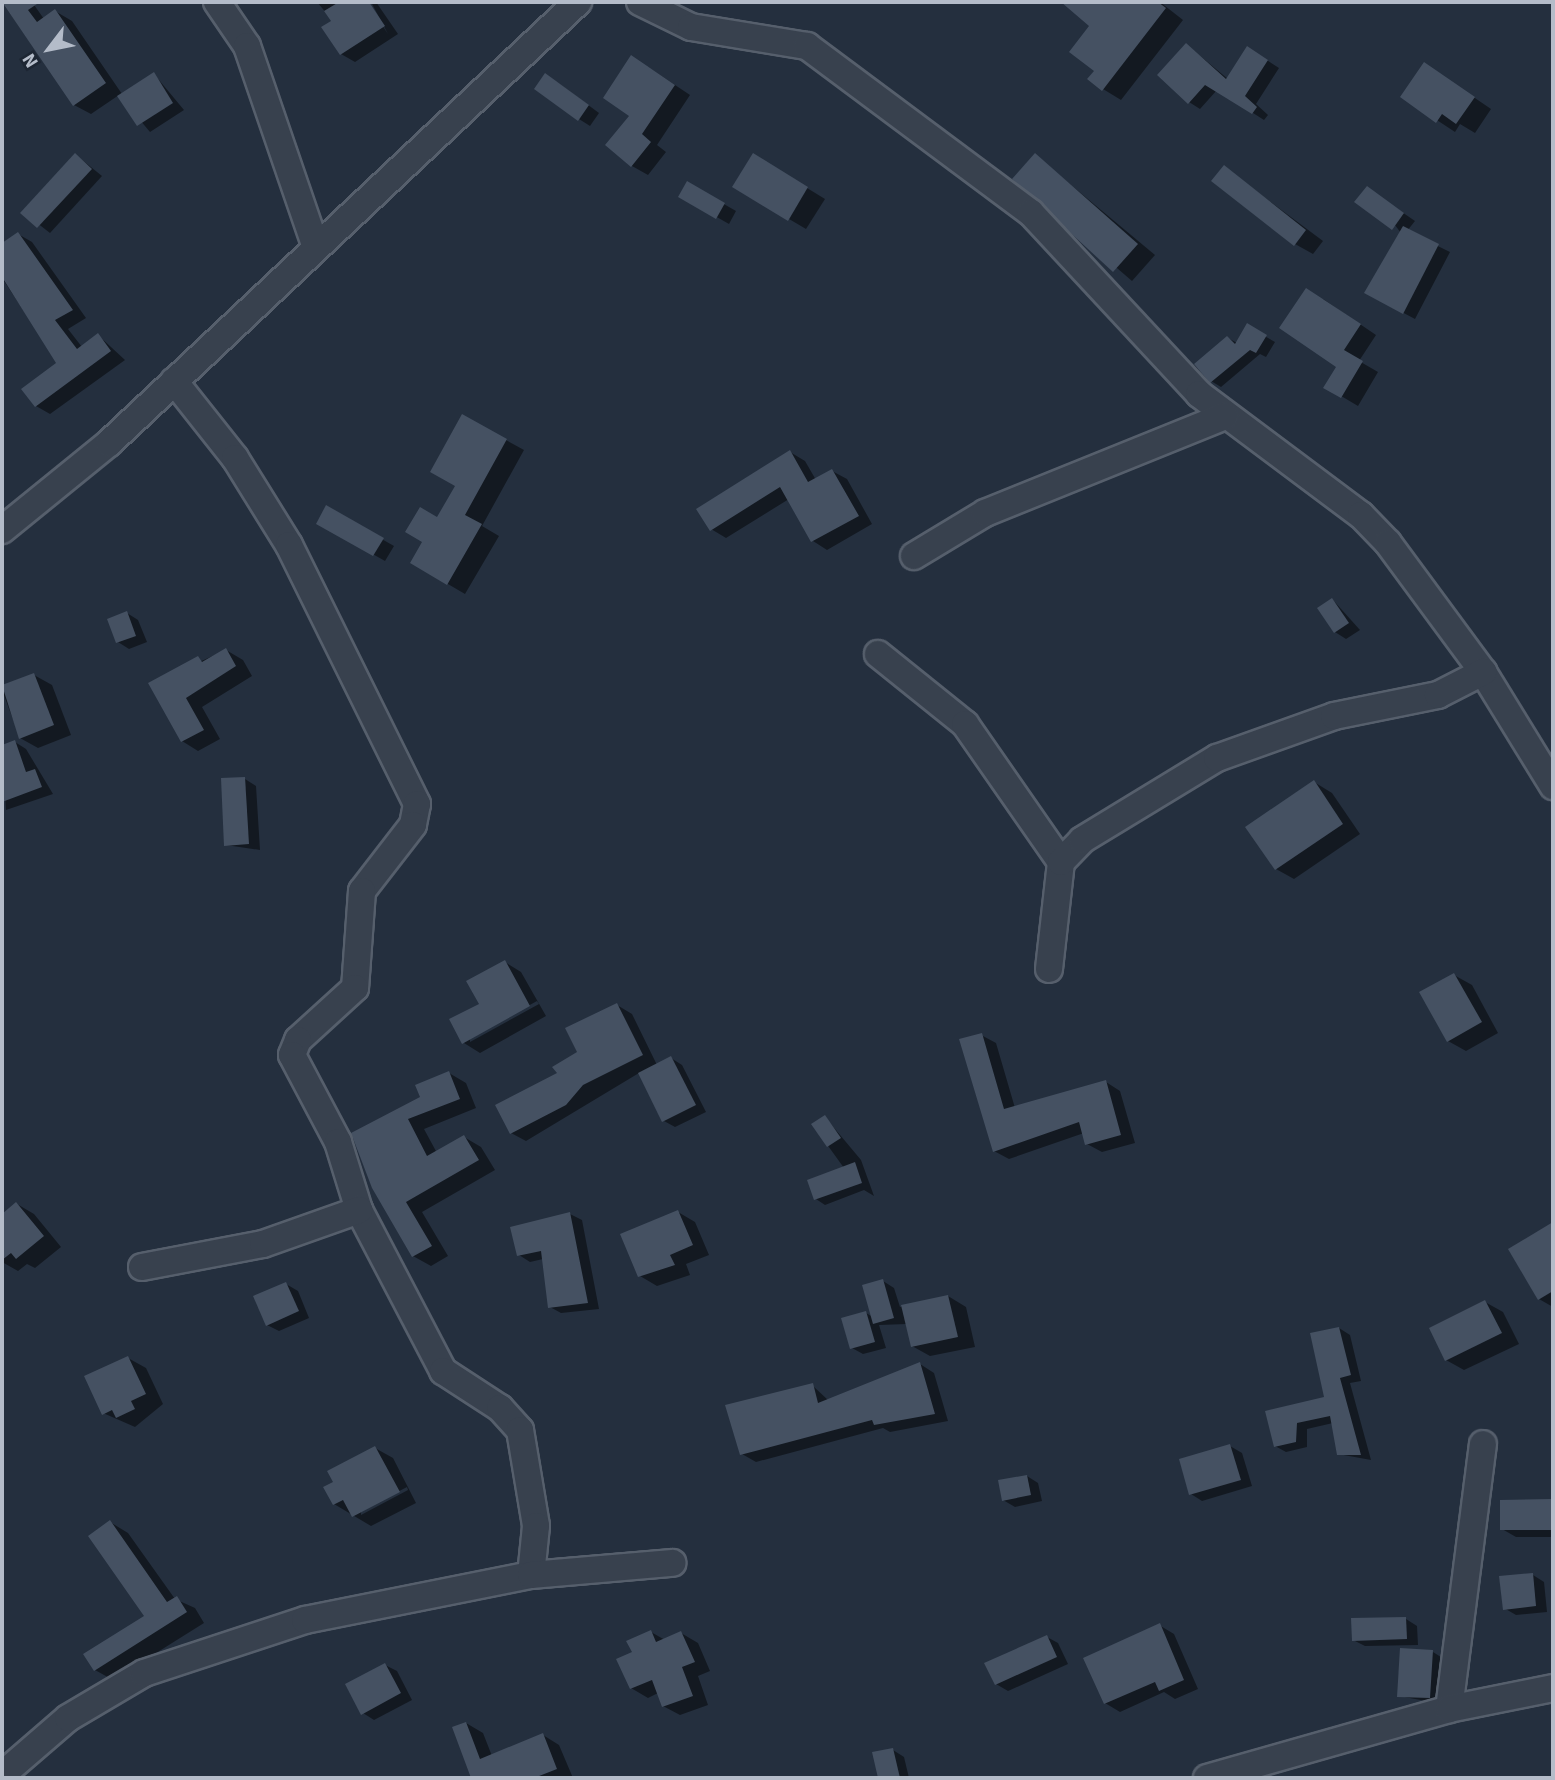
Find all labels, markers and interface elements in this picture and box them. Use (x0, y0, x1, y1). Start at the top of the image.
north arrow (14, 14, 84, 84)
text: N (16, 48, 46, 73)

